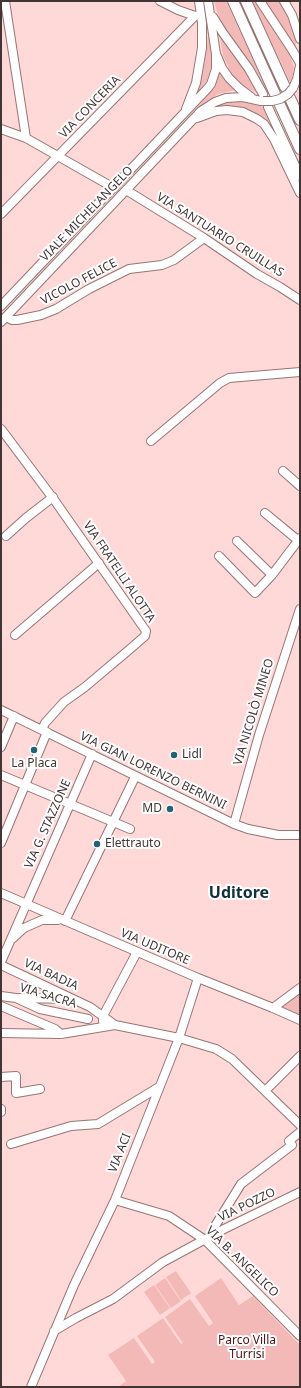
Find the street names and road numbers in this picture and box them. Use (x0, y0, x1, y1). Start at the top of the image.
street label: VIA CONCERIA (57, 73, 123, 141)
street label: VIALE MICHELANGELO (38, 163, 136, 265)
street label: VIA SANTUARIO CRUILLAS (154, 190, 286, 280)
street label: VICOLO FELICE (39, 256, 119, 308)
street label: VIA FRATELLI ALOTTA (80, 519, 158, 625)
street label: VIA NICOLÒ MINEO (231, 657, 277, 767)
street label: VIA GIAN LORENZO BERNINI (77, 729, 229, 813)
street label: VIA G. STAZZONE (22, 777, 74, 871)
street label: VIA UDITORE (118, 926, 192, 968)
street label: VIA BADIA (22, 956, 80, 994)
street label: VIA SACRA (18, 981, 78, 1011)
street label: VIA ACI (106, 1131, 134, 1175)
street label: VIA POZZO (216, 1185, 278, 1225)
street label: VIA B. ANGELICO (203, 1224, 281, 1300)

